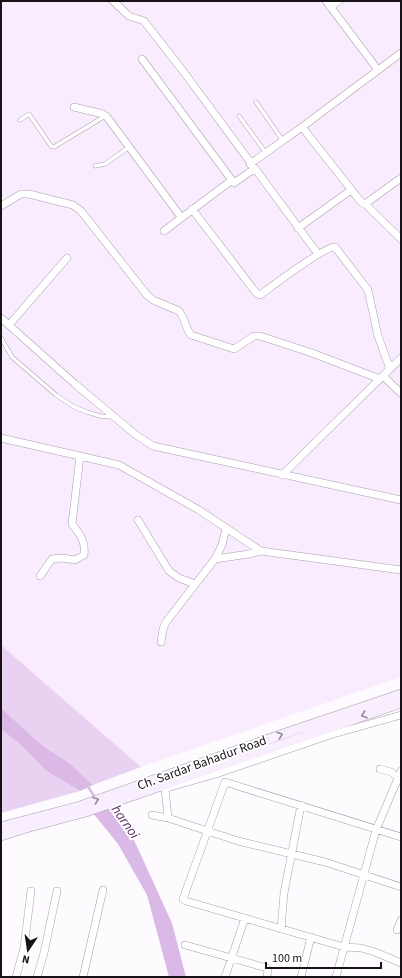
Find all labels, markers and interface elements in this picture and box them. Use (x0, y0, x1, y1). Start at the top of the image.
one-way arrow (361, 710, 368, 719)
street label: Ch. Sardar Bahadur Road (135, 731, 269, 795)
one-way arrow (277, 731, 284, 739)
one-way arrow (92, 797, 99, 805)
water label: harnoi (106, 801, 144, 844)
north arrow (8, 930, 48, 970)
scale bar (266, 944, 381, 970)
text: 100 m (272, 950, 302, 967)
text: N (21, 951, 31, 967)

